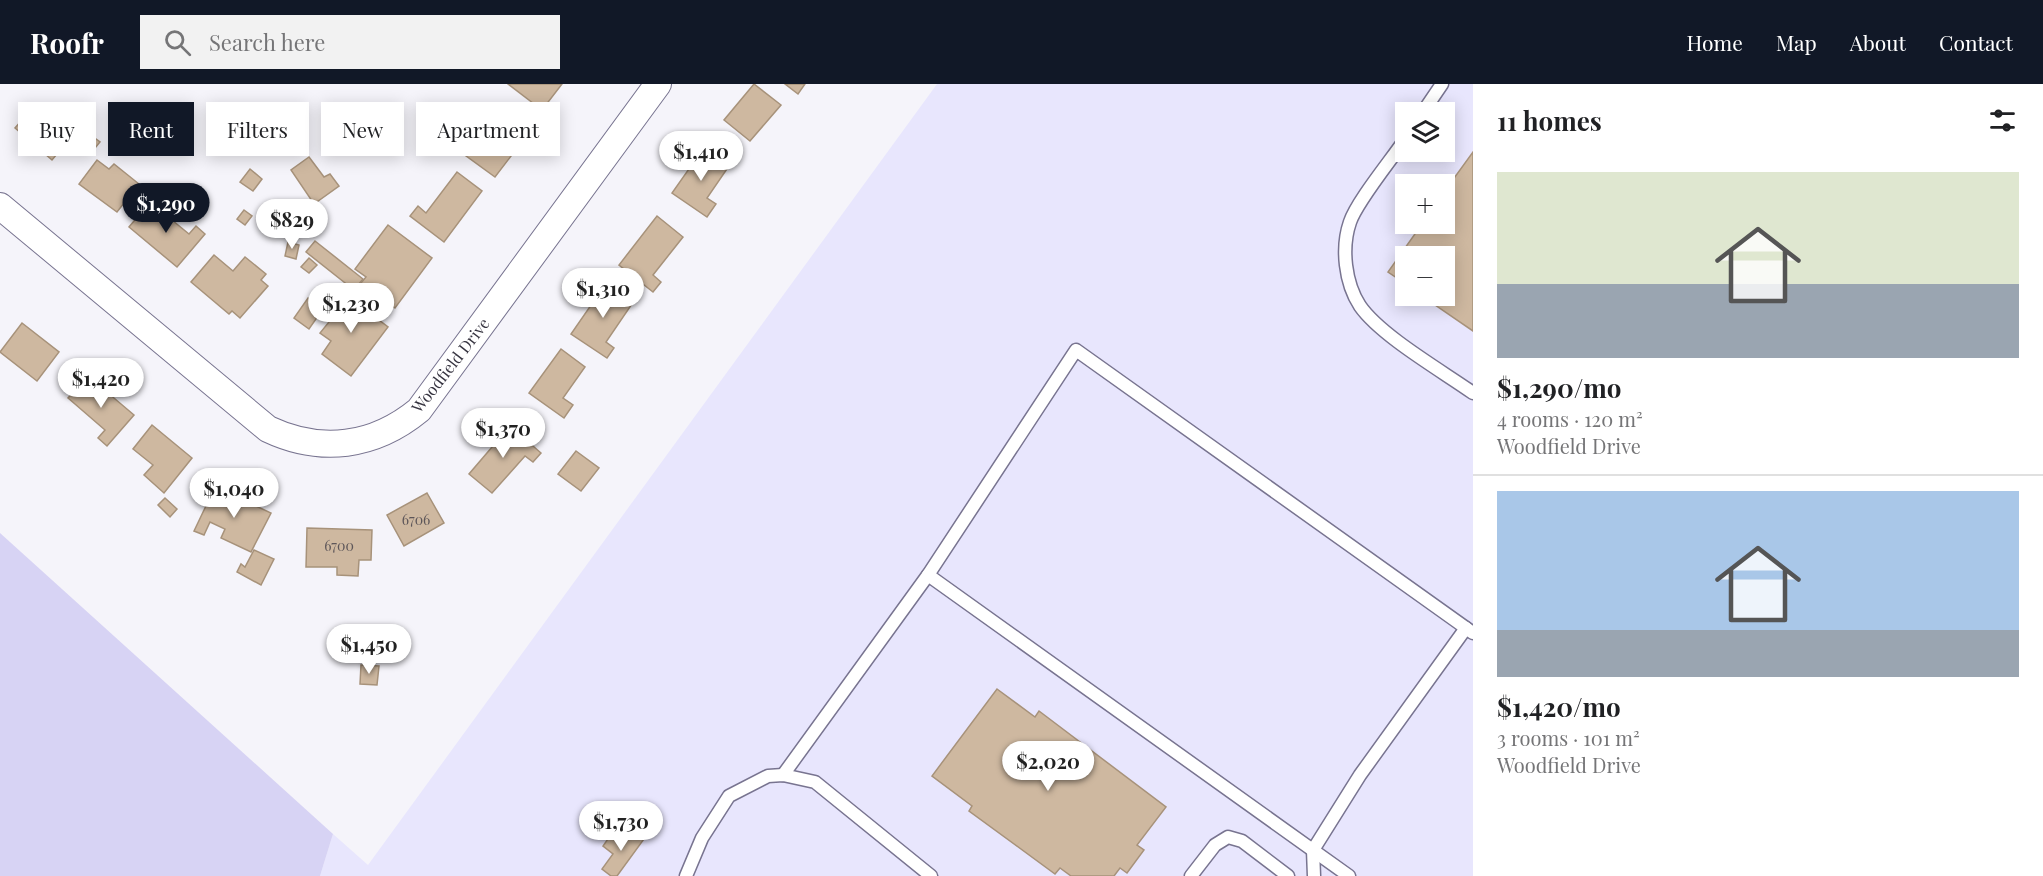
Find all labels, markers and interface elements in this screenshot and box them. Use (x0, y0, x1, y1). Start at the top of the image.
search box (140, 15, 560, 69)
text: Roofr (30, 24, 104, 61)
icon: search (161, 26, 194, 59)
text: Search here (209, 27, 325, 57)
text: Home (1687, 28, 1743, 56)
text: Map (1776, 28, 1817, 56)
text: About (1850, 28, 1906, 56)
text: Contact (1939, 28, 2013, 56)
chip: Buy (18, 102, 96, 156)
chip: Rent (108, 102, 194, 156)
chip: Filters (206, 102, 309, 156)
chip: New (321, 102, 404, 156)
chip: Apartment (416, 102, 560, 156)
map controls (1395, 102, 1455, 306)
button: layers (1395, 102, 1455, 162)
text: 11 homes (1497, 103, 1602, 138)
icon: filters (1986, 104, 2019, 137)
pin: $1,410 (652, 131, 750, 182)
text: $1,410 (673, 137, 729, 164)
button: + (1395, 174, 1455, 234)
pin: $1,290 (117, 183, 215, 234)
text: $1,290 (137, 189, 195, 216)
pin: $829 (256, 199, 328, 250)
text: $829 (270, 205, 314, 232)
icon: home (1704, 211, 1812, 319)
button: − (1395, 246, 1455, 306)
pin: $1,310 (554, 268, 652, 319)
text: $1,310 (576, 274, 630, 301)
pin: $1,230 (302, 283, 400, 334)
text: $1,230 (322, 289, 380, 316)
street label: Woodfield Drive (406, 313, 494, 418)
pin: $1,420 (52, 358, 150, 409)
text: $1,420 (72, 364, 130, 391)
text: $1,290/mo (1497, 370, 1621, 405)
text: 4 rooms · 120 m² (1497, 405, 1643, 432)
pin: $1,370 (454, 408, 552, 459)
text: $1,370 (475, 414, 531, 441)
text: Woodfield Drive (1497, 432, 1641, 459)
pin: $1,040 (185, 468, 283, 519)
text: $1,040 (204, 474, 264, 501)
house number: 6706 (402, 510, 430, 529)
icon: home (1704, 530, 1812, 638)
house number: 6700 (324, 536, 354, 555)
pin: $1,450 (320, 624, 418, 675)
text: $1,450 (340, 630, 398, 657)
text: $1,420/mo (1497, 689, 1621, 724)
text: 3 rooms · 101 m² (1497, 724, 1640, 751)
pin: $2,020 (999, 741, 1097, 792)
text: $2,020 (1016, 747, 1080, 774)
text: Woodfield Drive (1497, 751, 1641, 778)
pin: $1,730 (572, 801, 670, 852)
text: $1,730 (593, 807, 649, 834)

